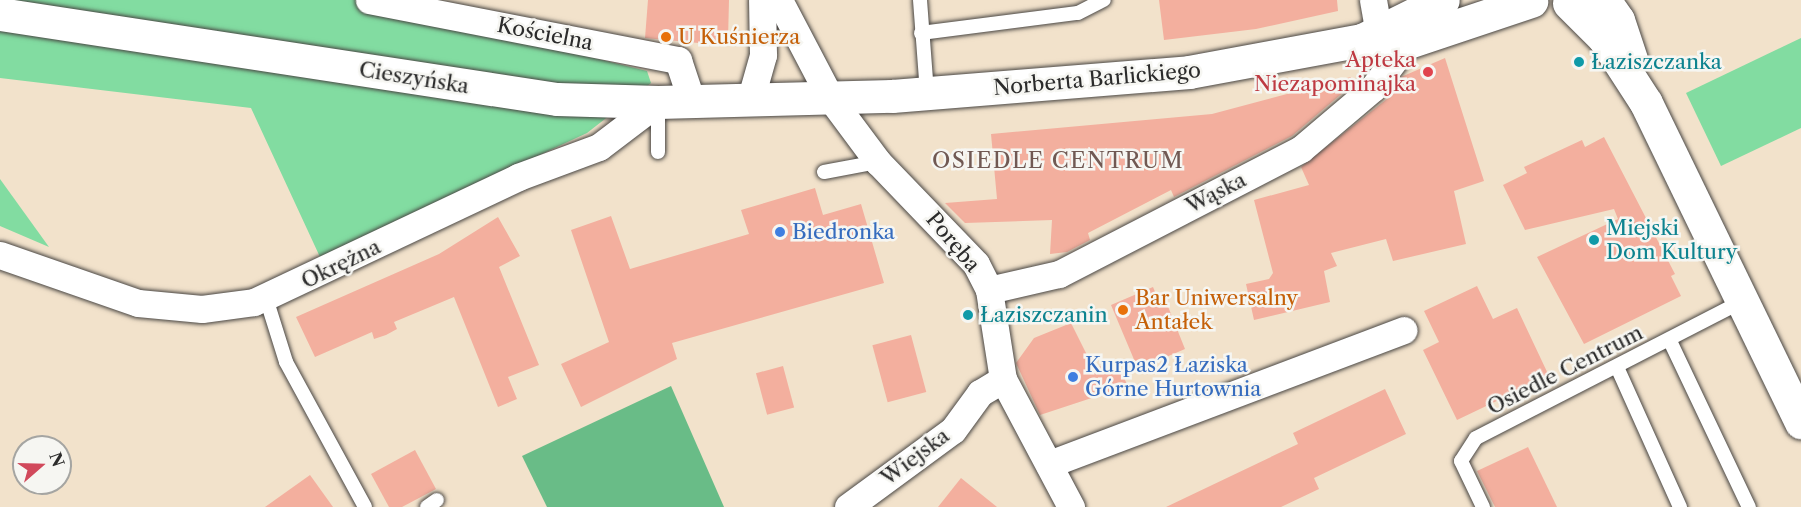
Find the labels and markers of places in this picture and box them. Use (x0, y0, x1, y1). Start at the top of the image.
place label: U Kuśnierza (678, 24, 800, 50)
marker: U Kuśnierza (659, 30, 673, 44)
place label: Apteka Niezapominajka (1254, 47, 1416, 97)
place label: Łaziszczanka (1591, 49, 1722, 75)
marker: Łaziszczanka (1572, 55, 1586, 69)
marker: Apteka Niezapominajka (1421, 65, 1435, 79)
place label: Miejski Dom Kultury (1606, 215, 1737, 265)
place label: Biedronka (792, 219, 895, 245)
marker: Biedronka (773, 225, 787, 239)
marker: Miejski Dom Kultury (1587, 233, 1601, 247)
place label: Bar Uniwersalny Antałek (1135, 285, 1298, 335)
place label: Łaziszczanin (980, 302, 1108, 328)
marker: Bar Uniwersalny Antałek (1116, 303, 1130, 317)
marker: Łaziszczanin (961, 308, 975, 322)
place label: Kurpas2 Łaziska Górne Hurtownia (1085, 352, 1261, 402)
marker: Kurpas2 Łaziska Górne Hurtownia (1066, 370, 1080, 384)

